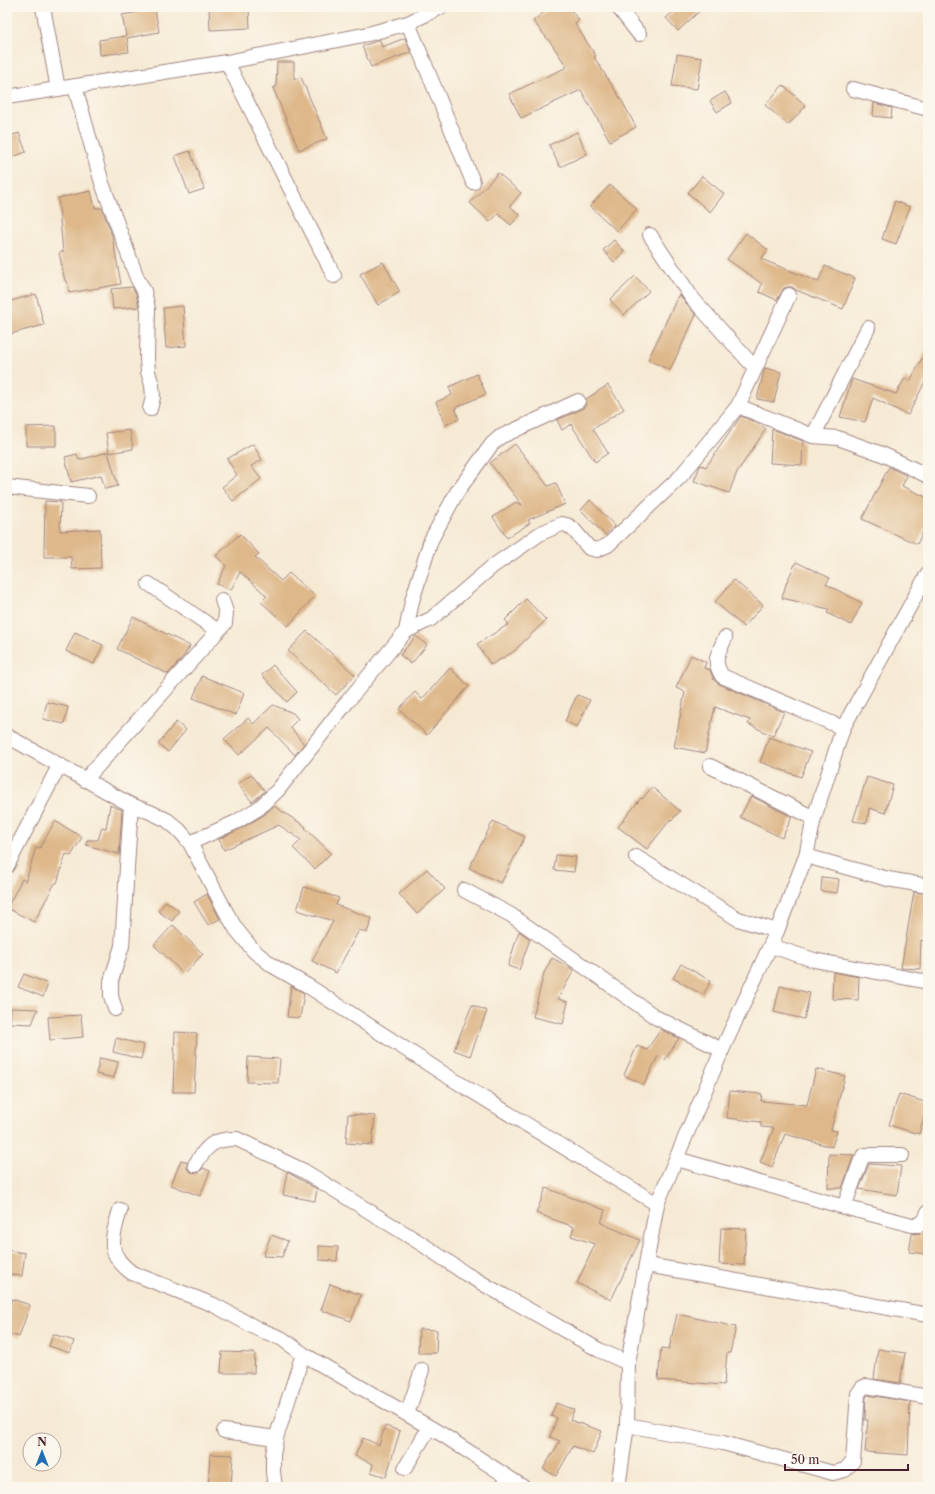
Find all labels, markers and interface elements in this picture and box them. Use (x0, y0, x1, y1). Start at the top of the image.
north arrow (22, 1432, 62, 1472)
text: N (37, 1435, 47, 1449)
scale bar (785, 1446, 908, 1472)
text: 50 m (791, 1452, 820, 1467)

